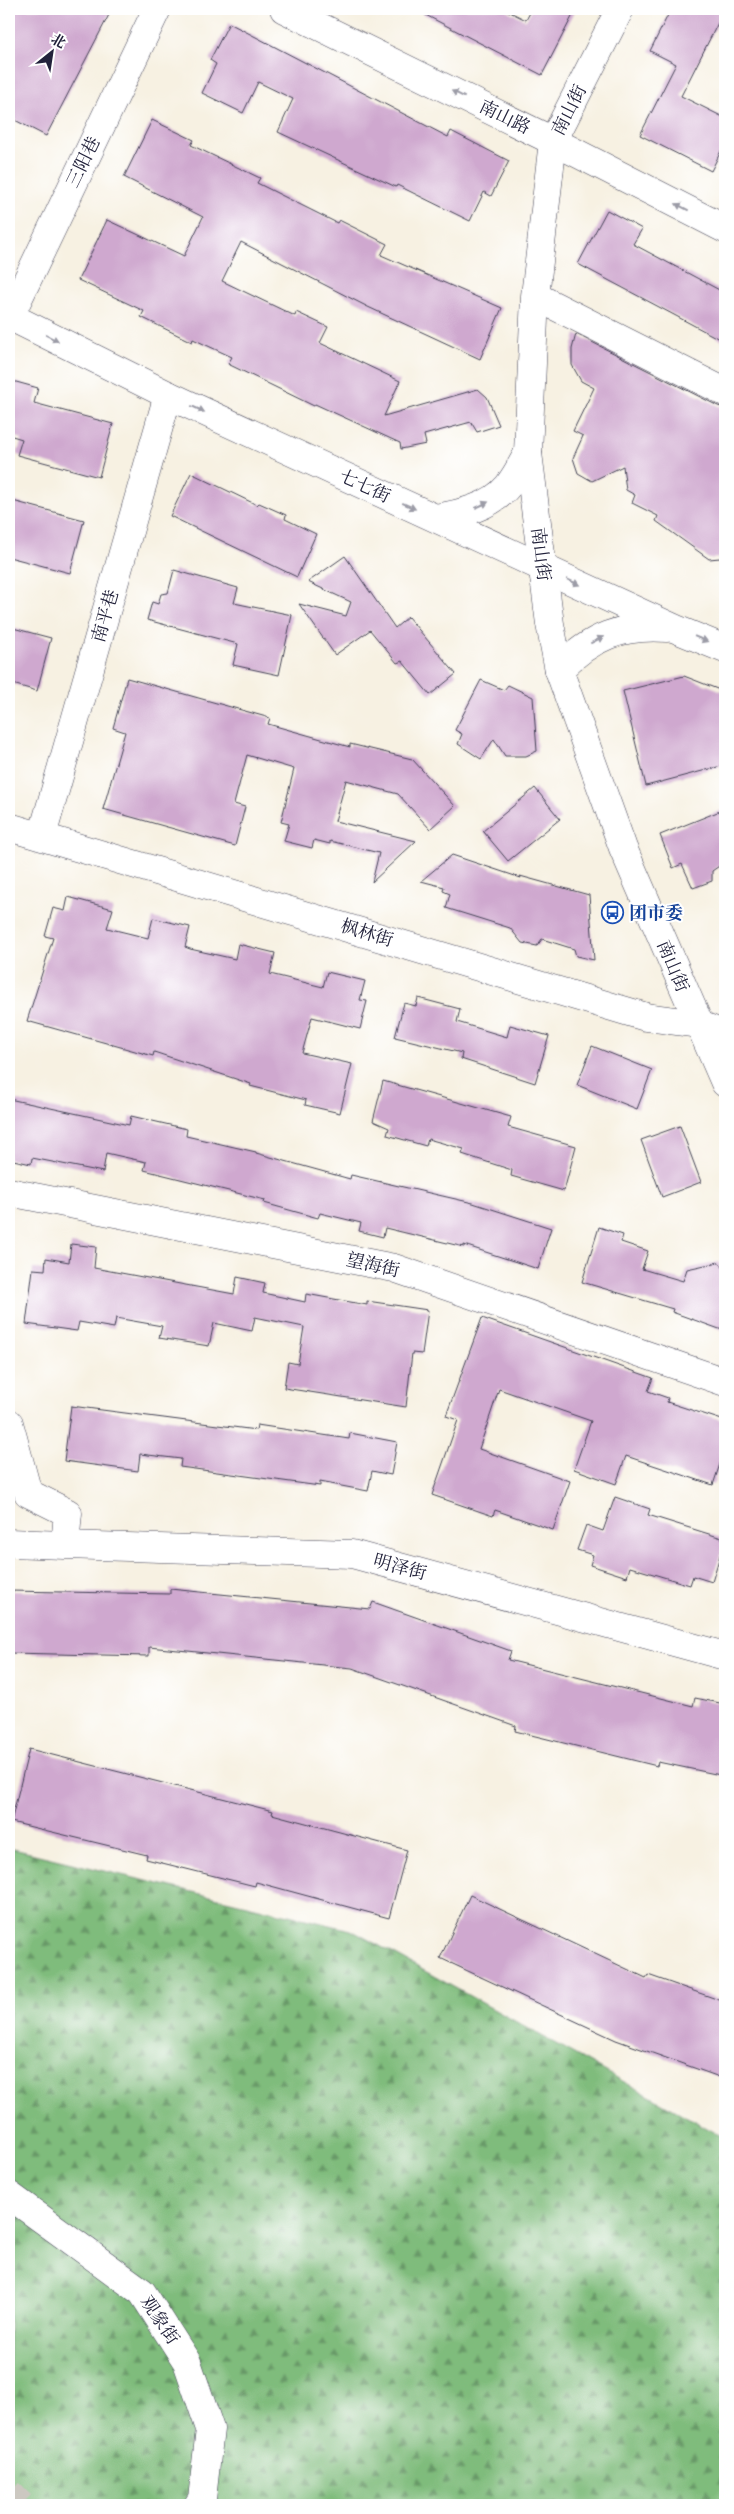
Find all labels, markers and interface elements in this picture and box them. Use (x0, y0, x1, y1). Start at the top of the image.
north arrow (28, 28, 78, 78)
text: 北 (47, 30, 69, 53)
street label: 南山街 (548, 81, 592, 140)
one-way arrow (451, 90, 466, 98)
street label: 南山路 (475, 96, 534, 140)
street label: 三阳巷 (62, 133, 106, 192)
one-way arrow (675, 203, 689, 211)
one-way arrow (45, 333, 60, 342)
one-way arrow (191, 405, 205, 413)
street label: 七七街 (335, 466, 394, 508)
one-way arrow (475, 501, 489, 509)
one-way arrow (402, 503, 416, 511)
street label: 南山街 (526, 526, 554, 582)
one-way arrow (566, 578, 580, 586)
street label: 南平巷 (88, 587, 124, 645)
one-way arrow (694, 635, 709, 643)
one-way arrow (590, 636, 605, 644)
bus stop icon: 团市委 (601, 901, 625, 925)
place label: 团市委 (629, 903, 683, 925)
street label: 枫林街 (338, 916, 396, 952)
street label: 南山街 (651, 937, 693, 996)
street label: 望海街 (344, 1249, 402, 1283)
street label: 明泽街 (371, 1550, 429, 1586)
street label: 观象街 (135, 2292, 183, 2349)

